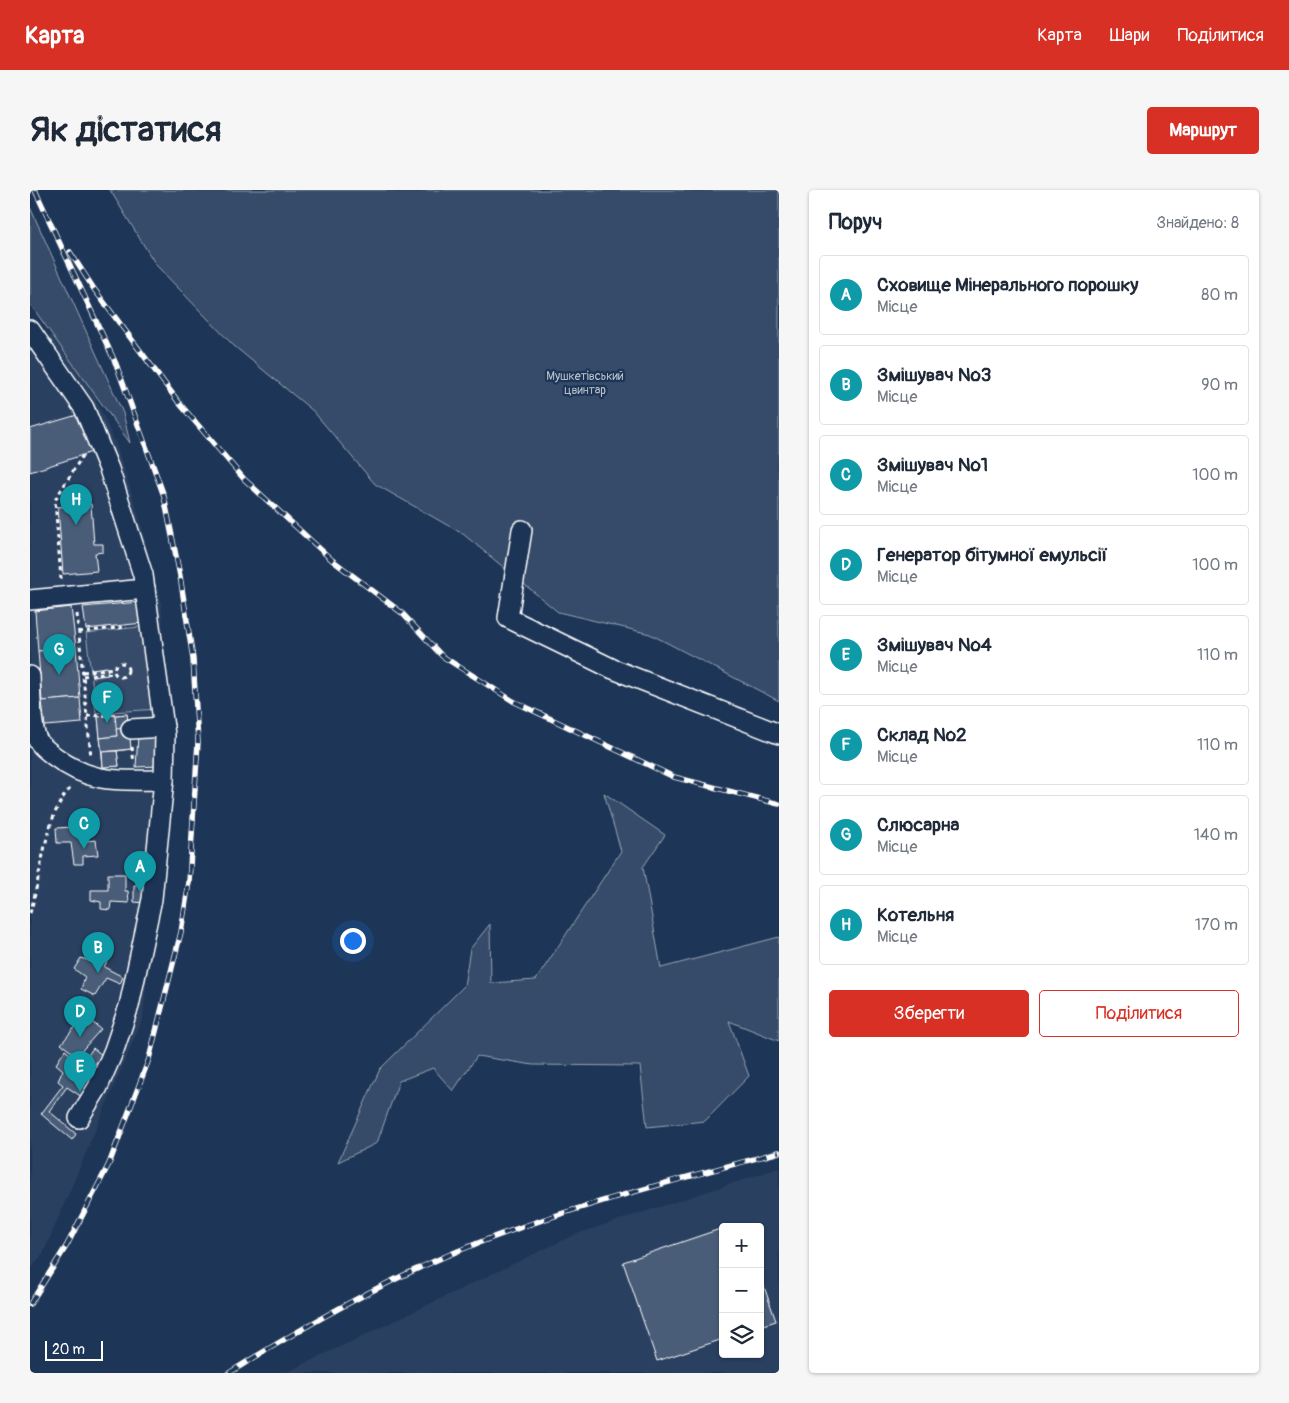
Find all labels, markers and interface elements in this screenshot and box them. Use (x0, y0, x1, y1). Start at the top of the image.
text: Карта (25, 21, 84, 50)
text: Карта (1037, 24, 1082, 47)
text: Шари (1110, 24, 1149, 47)
text: Поділитися (1177, 24, 1264, 47)
button: Маршрут (1147, 107, 1259, 154)
text: Як дістатися (30, 108, 221, 152)
text: Поруч (829, 209, 882, 236)
text: Знайдено: 8 (1156, 213, 1239, 233)
text: Сховище Мінерального порошку (877, 273, 1138, 297)
text: A (841, 285, 851, 305)
text: 80 m (1201, 285, 1238, 305)
text: Місце (877, 297, 917, 317)
text: Змішувач №3 (877, 363, 991, 387)
park label: Мушкетівський цвинтар (546, 369, 624, 398)
text: B (841, 375, 851, 395)
text: 90 m (1201, 375, 1238, 395)
text: Місце (877, 387, 917, 407)
text: Змішувач №1 (877, 453, 988, 477)
text: C (841, 465, 851, 485)
text: 100 m (1192, 465, 1238, 485)
text: Місце (877, 477, 917, 497)
pin: H (60, 484, 92, 525)
text: Генератор бітумної емульсії (877, 543, 1108, 567)
text: D (841, 555, 851, 575)
text: 100 m (1192, 555, 1238, 575)
text: Місце (877, 567, 917, 587)
text: Змішувач №4 (877, 633, 992, 657)
pin: G (43, 634, 75, 675)
text: E (842, 645, 850, 665)
text: 110 m (1197, 645, 1238, 665)
text: Місце (877, 657, 917, 677)
pin: F (91, 682, 123, 723)
text: Склад №2 (877, 723, 967, 747)
text: F (841, 735, 851, 755)
text: 110 m (1197, 735, 1238, 755)
text: Місце (877, 747, 917, 767)
pin: C (68, 808, 100, 849)
text: Слюсарна (877, 813, 959, 837)
text: G (841, 825, 851, 845)
text: 140 m (1194, 825, 1238, 845)
text: Місце (877, 837, 917, 857)
pin: A (124, 851, 156, 892)
text: Котельня (877, 903, 954, 927)
text: H (841, 915, 851, 935)
text: 170 m (1195, 915, 1238, 935)
text: Місце (877, 927, 917, 947)
your location (340, 928, 366, 954)
pin: B (82, 932, 114, 973)
button: Зберегти (829, 990, 1029, 1037)
button: Поділитися (1039, 990, 1239, 1037)
pin: D (64, 996, 96, 1037)
pin: E (64, 1051, 96, 1092)
map controls (719, 1223, 764, 1358)
button: + (719, 1223, 764, 1268)
button: − (719, 1268, 764, 1313)
button: layers (719, 1313, 764, 1358)
scale bar (45, 1338, 102, 1361)
text: 20 m (52, 1341, 85, 1358)

